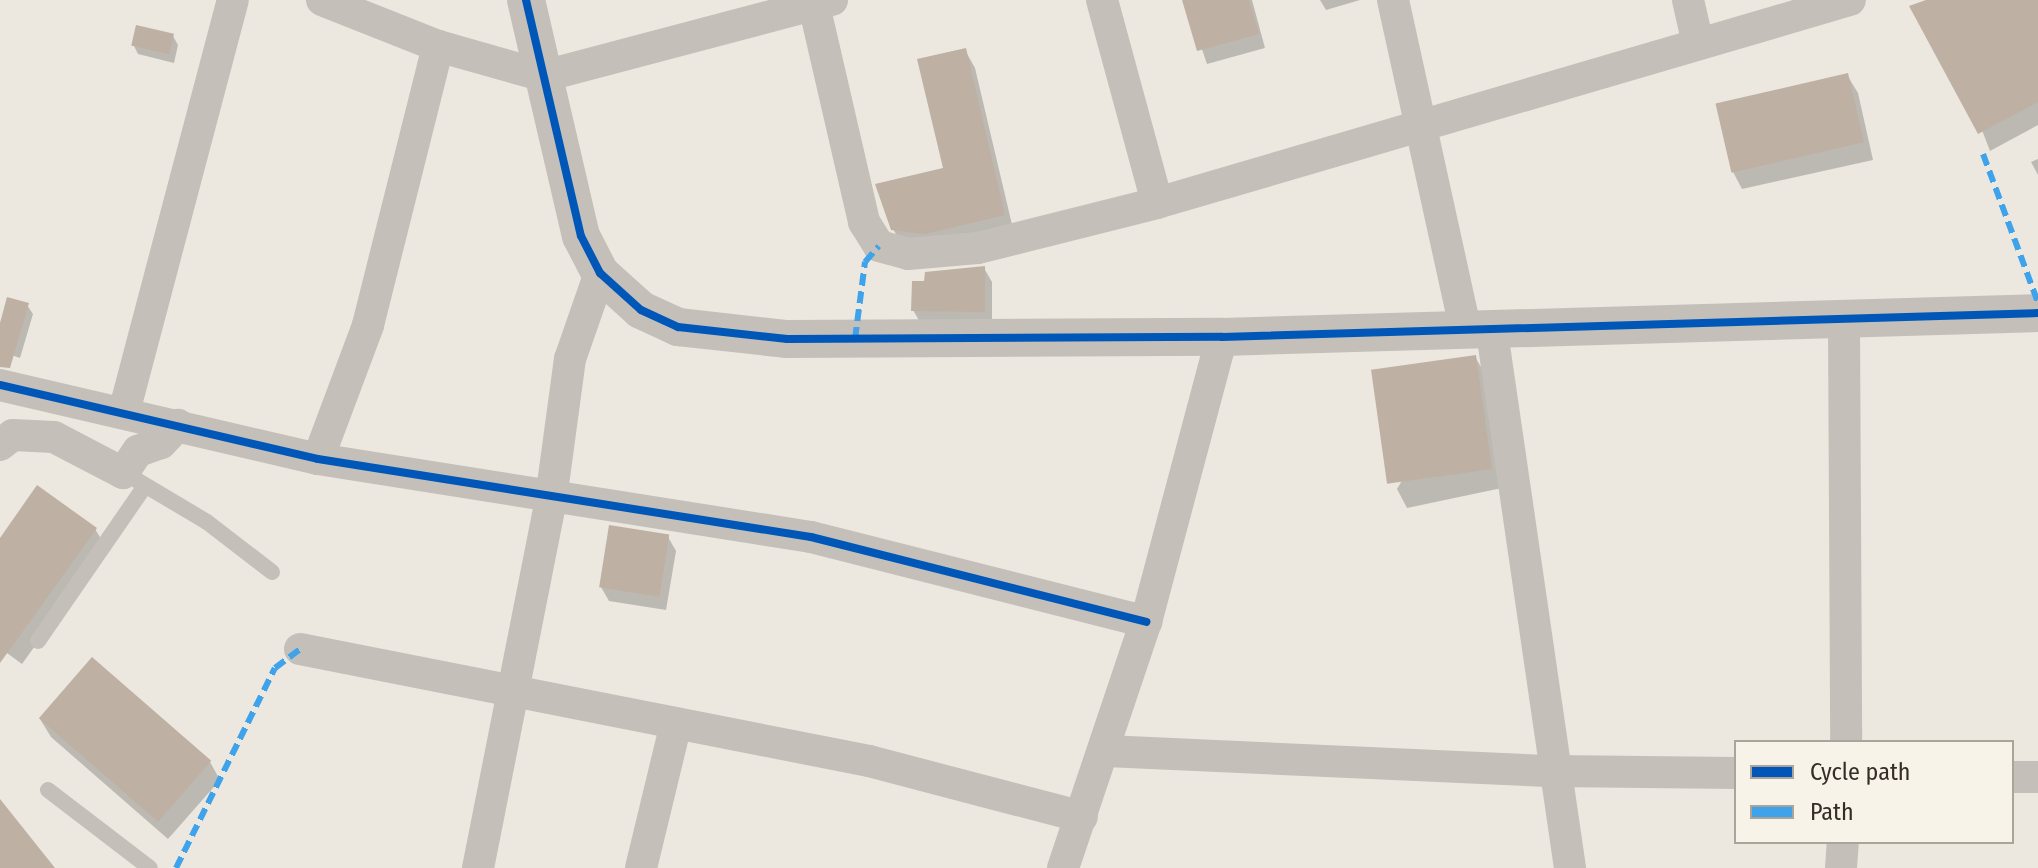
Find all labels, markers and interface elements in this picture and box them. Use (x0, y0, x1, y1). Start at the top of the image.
legend (1734, 740, 2014, 844)
text: Cycle path (1810, 758, 1910, 786)
text: Path (1810, 798, 1854, 826)

